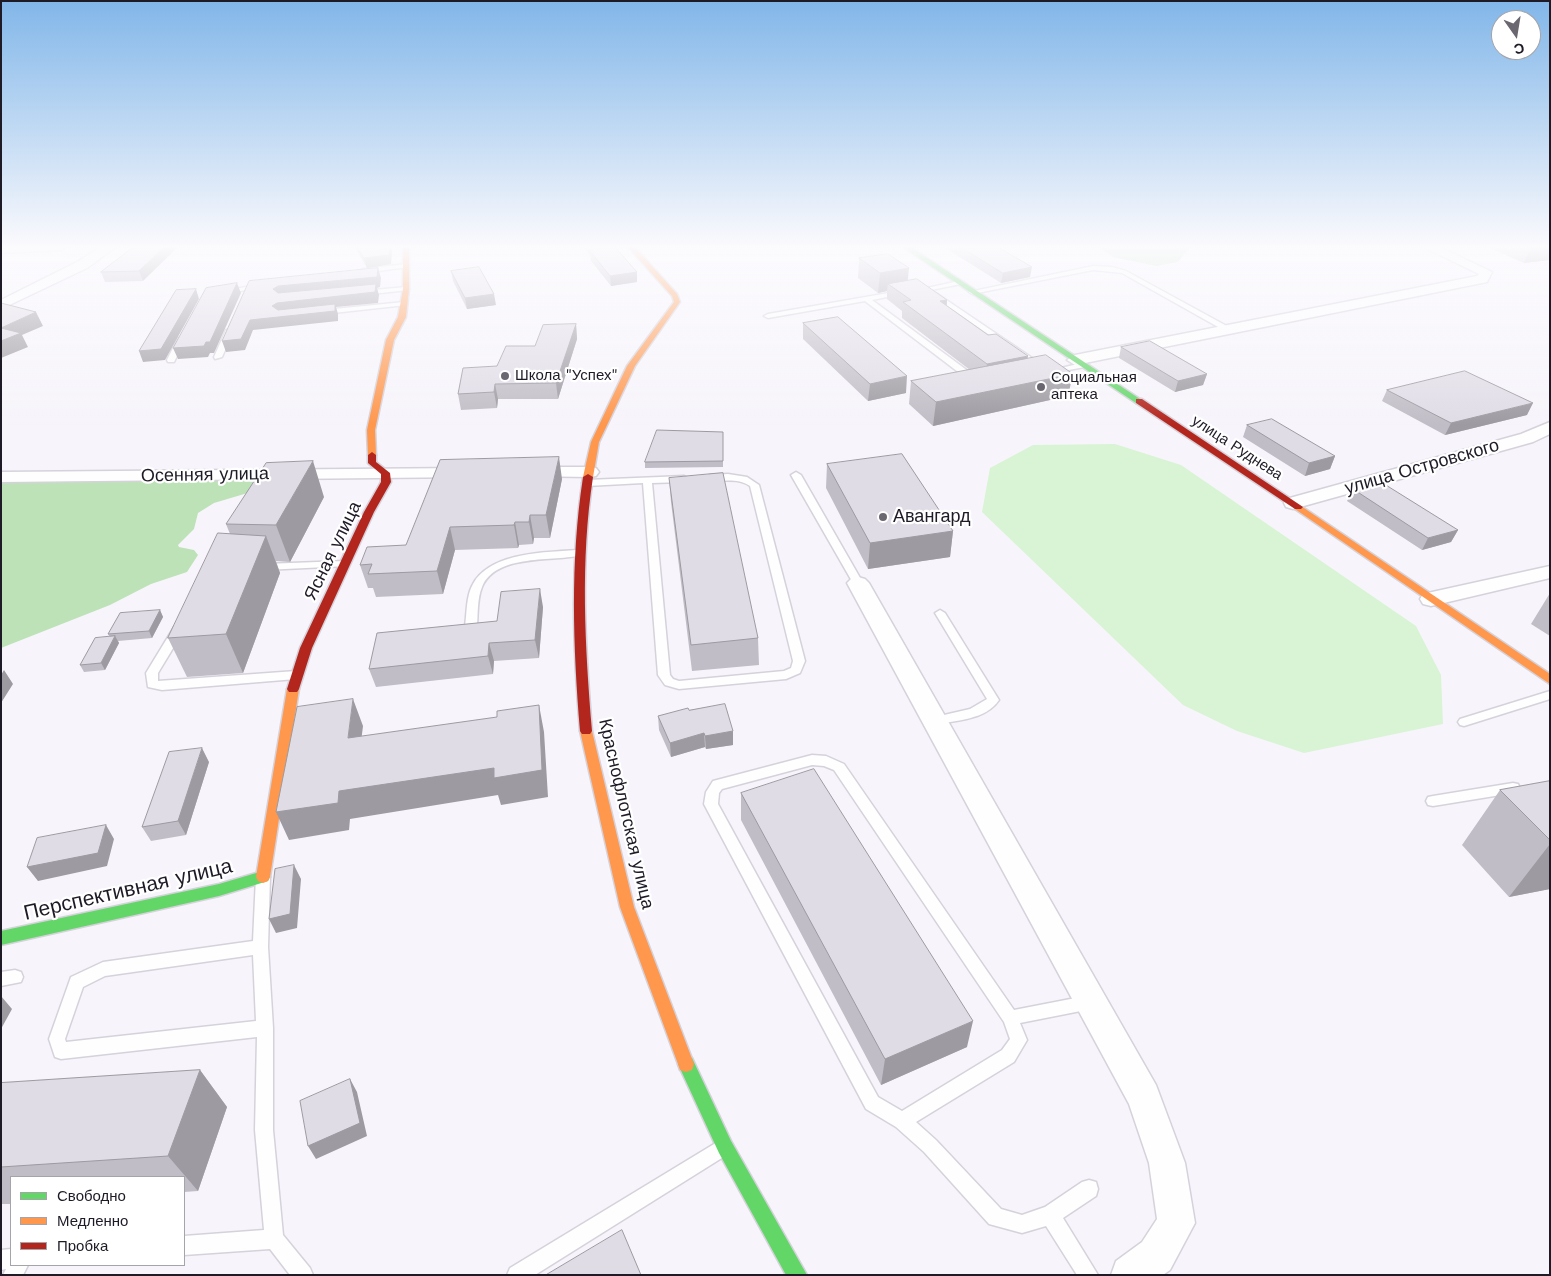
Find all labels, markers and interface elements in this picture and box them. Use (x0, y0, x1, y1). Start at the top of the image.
north arrow (1491, 10, 1541, 60)
text: С (1512, 40, 1526, 58)
place label: Школа "Успех" (515, 367, 617, 385)
place label: Социальная аптека (1051, 369, 1137, 404)
marker: Школа "Успех" (499, 370, 511, 382)
marker: Социальная аптека (1035, 381, 1047, 393)
street label: улица Руднева (1188, 412, 1286, 484)
street label: улица Островского (1342, 435, 1502, 499)
street label: Осенняя улица (141, 463, 269, 487)
street label: Ясная улица (300, 498, 366, 604)
place label: Авангард (893, 506, 971, 528)
marker: Авангард (877, 511, 889, 523)
street label: Краснофлотская улица (594, 717, 658, 911)
street label: Перспективная улица (21, 854, 235, 926)
legend (10, 1176, 185, 1266)
text: Свободно (57, 1187, 126, 1205)
text: Медленно (57, 1212, 128, 1230)
text: Пробка (57, 1237, 108, 1255)

